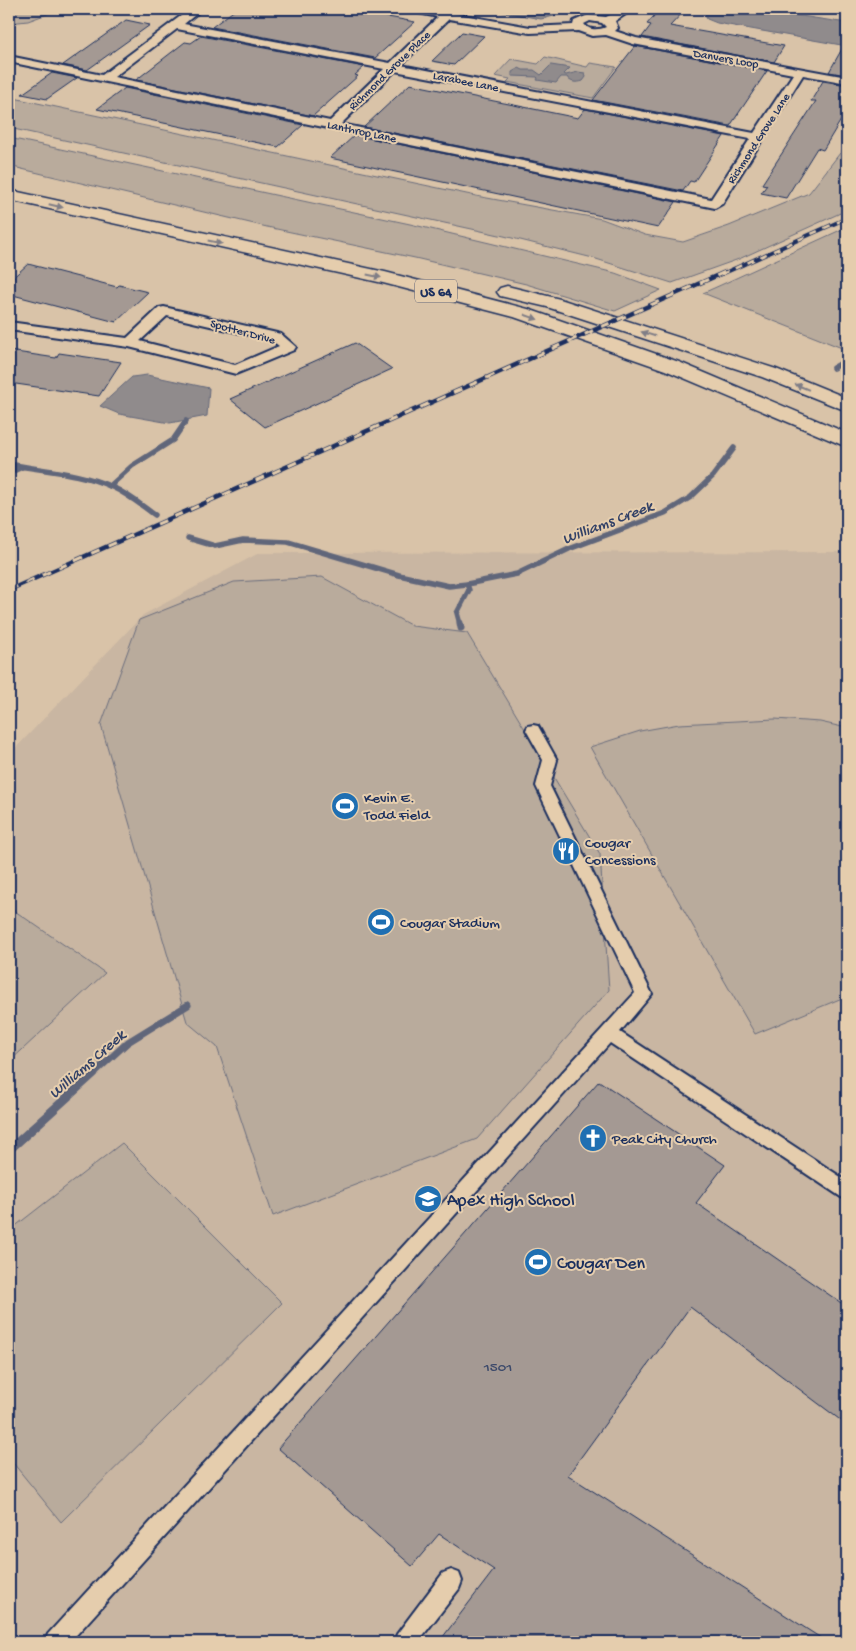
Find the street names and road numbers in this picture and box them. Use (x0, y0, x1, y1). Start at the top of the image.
street label: Richmond Grove Place (347, 28, 435, 114)
street label: Danvers Loop (691, 47, 759, 73)
street label: Larabee Lane (432, 70, 500, 96)
street label: Richmond Grove Lane (725, 91, 795, 187)
street label: Lanthrop Lane (326, 119, 398, 147)
road number: US 64 (415, 280, 457, 302)
street label: Spotter Drive (208, 318, 277, 349)

